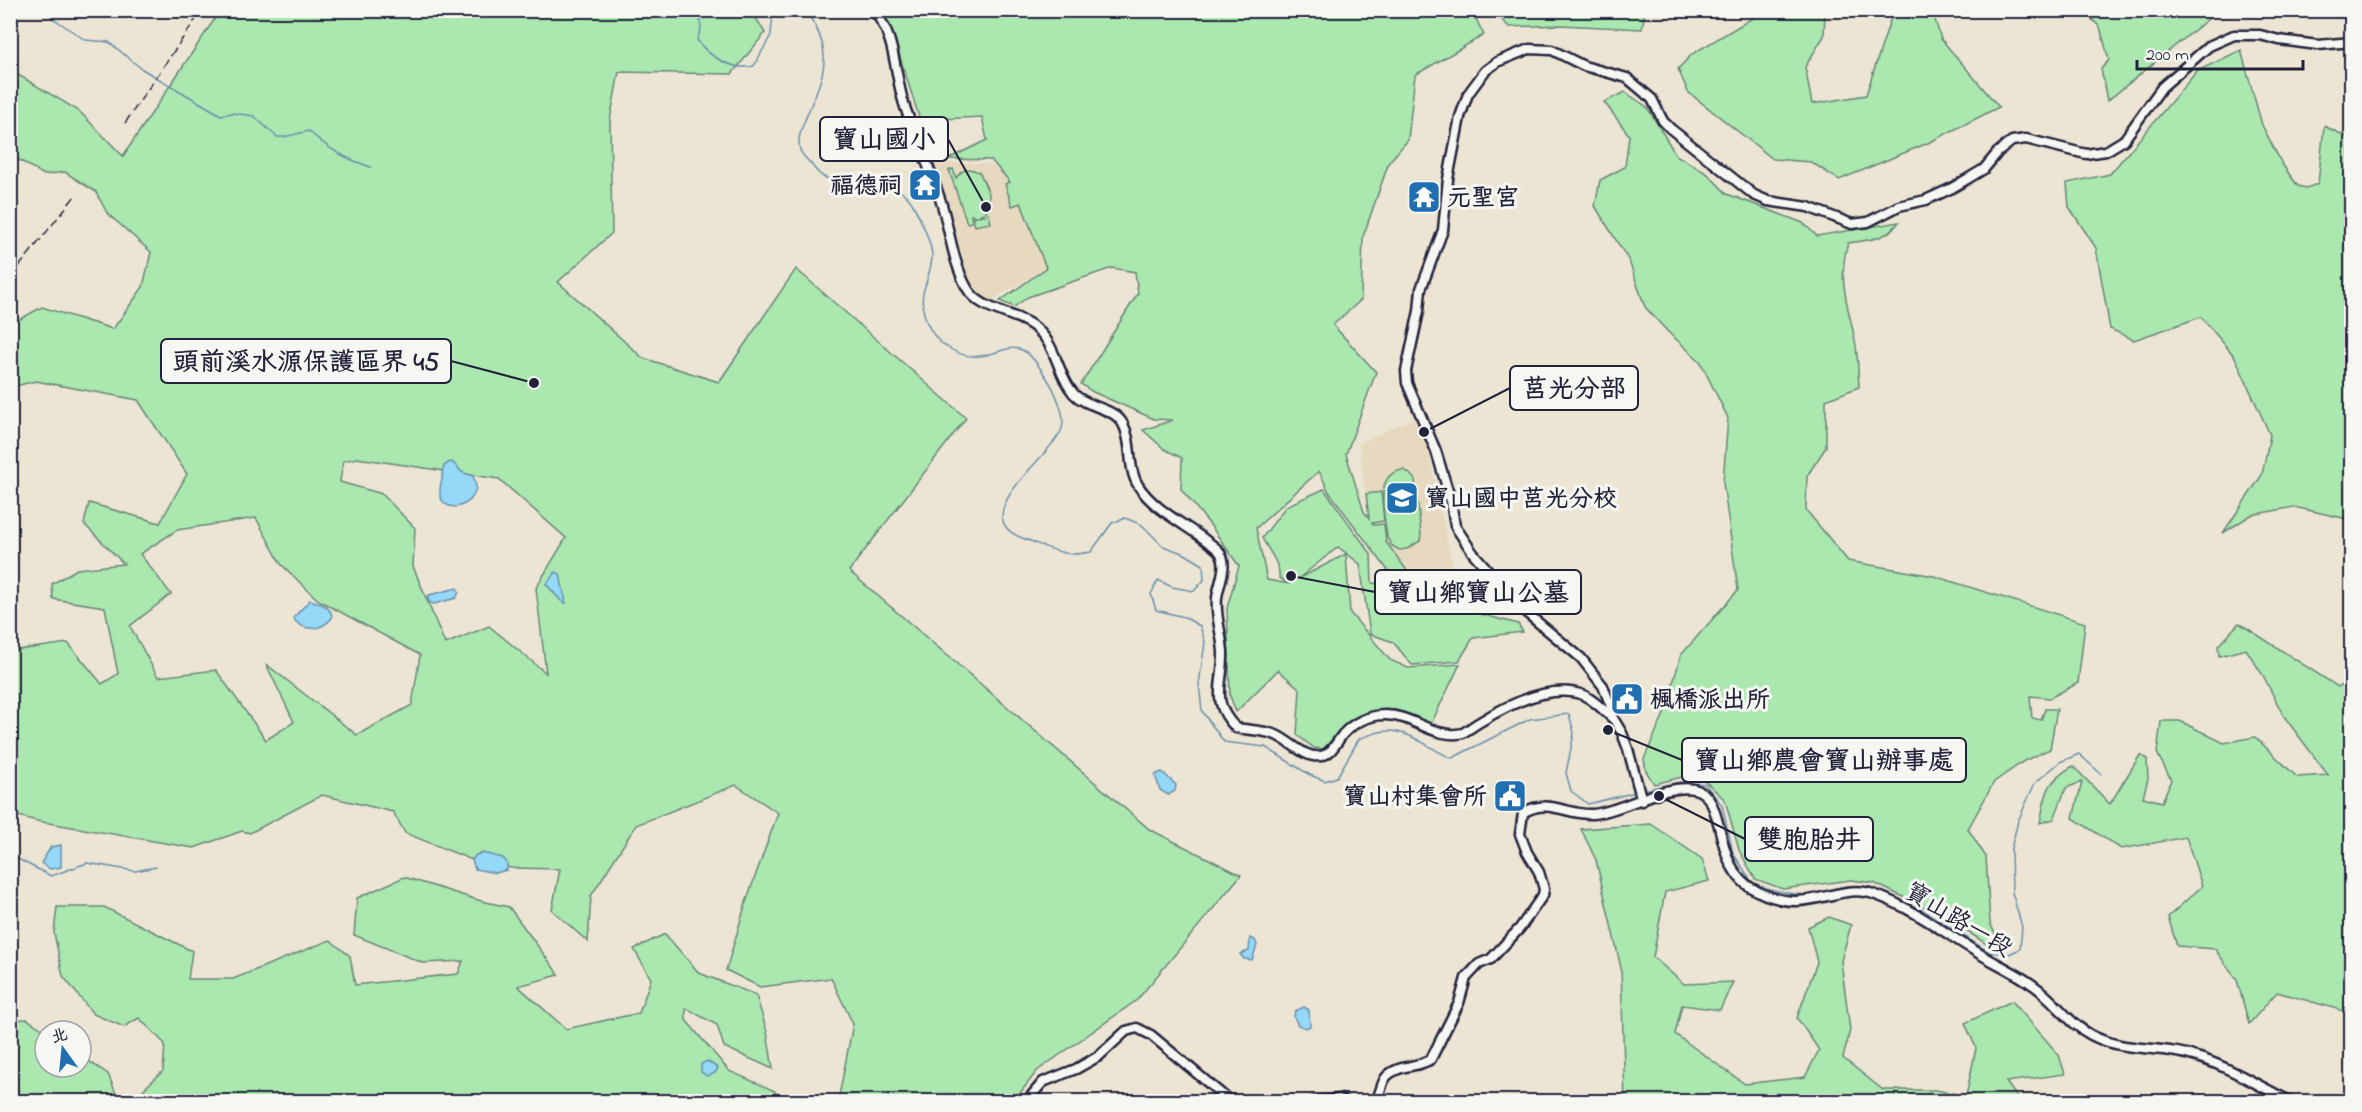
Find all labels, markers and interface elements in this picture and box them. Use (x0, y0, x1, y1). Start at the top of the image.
scale bar (2137, 33, 2304, 71)
text: 200 m (2146, 43, 2189, 69)
callout: 寶山國小 (820, 117, 948, 161)
text: 寶山國小 (832, 123, 936, 161)
temple icon: 福德祠 (907, 167, 943, 203)
place label: 福德祠 (830, 170, 902, 205)
temple icon: 元聖宮 (1406, 179, 1442, 215)
place label: 元聖宮 (1447, 182, 1519, 217)
callout: 頭前溪水源保護區界 45 (161, 339, 451, 383)
text: 頭前溪水源保護區界 45 (173, 345, 439, 383)
callout: 莒光分部 (1510, 366, 1638, 410)
text: 莒光分部 (1522, 372, 1626, 410)
school or university icon: 寶山國中莒光分校 (1384, 480, 1420, 516)
place label: 寶山國中莒光分校 (1425, 483, 1617, 518)
callout: 寶山鄉寶山公墓 (1375, 570, 1581, 614)
text: 寶山鄉寶山公墓 (1387, 576, 1569, 614)
public building icon: 楓橋派出所 (1609, 681, 1645, 717)
place label: 楓橋派出所 (1650, 684, 1770, 719)
callout: 寶山鄉農會寶山辦事處 (1682, 738, 1966, 782)
text: 寶山鄉農會寶山辦事處 (1694, 744, 1954, 782)
public building icon: 寶山村集會所 (1492, 778, 1528, 814)
place label: 寶山村集會所 (1343, 781, 1487, 816)
callout: 雙胞胎井 (1745, 817, 1873, 861)
text: 雙胞胎井 (1757, 823, 1861, 861)
street label: 寶山路一段 (1897, 875, 2018, 967)
north arrow (33, 1019, 93, 1079)
text: 北 (49, 1023, 70, 1050)

